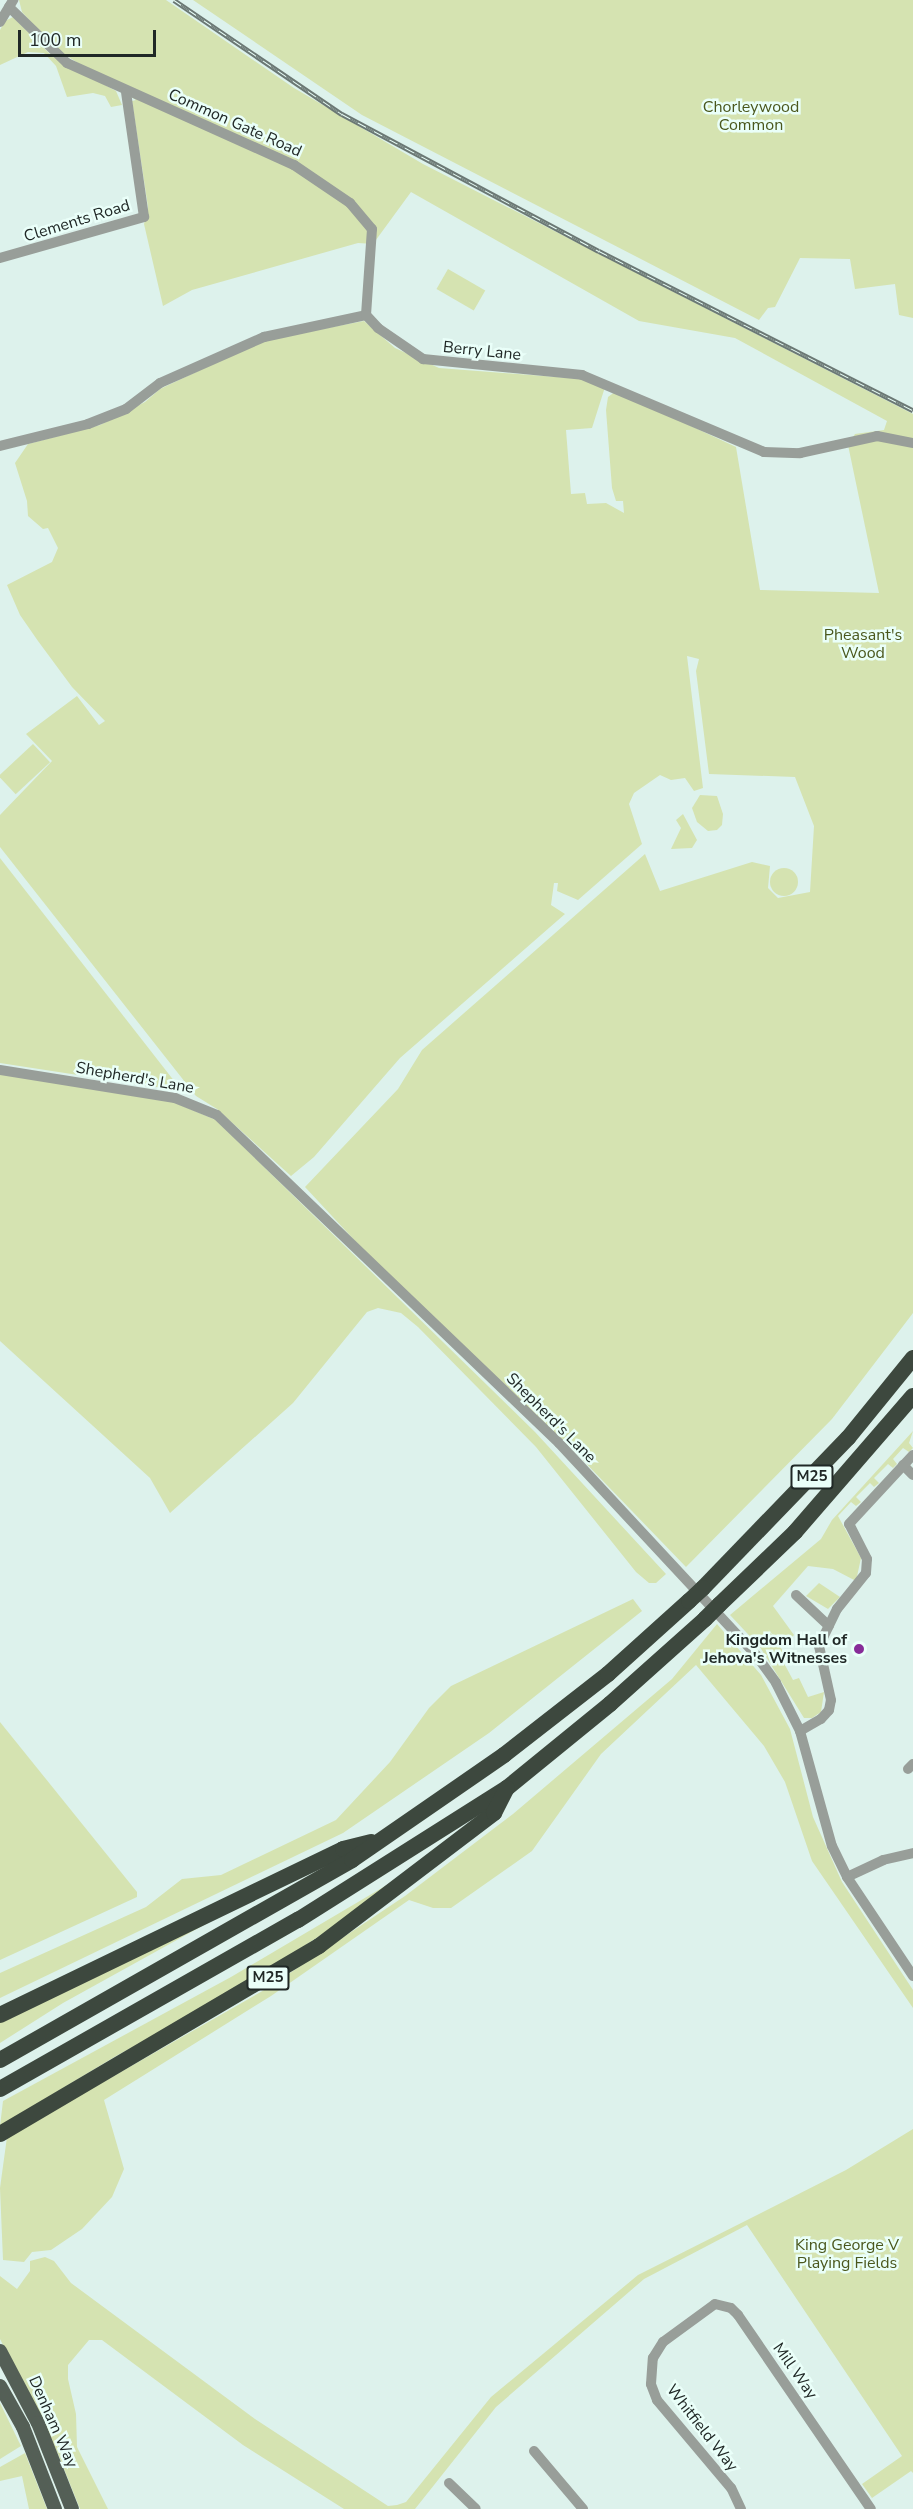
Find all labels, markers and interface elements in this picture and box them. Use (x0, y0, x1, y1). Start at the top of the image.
scale bar (21, 18, 159, 56)
text: 100 m (29, 28, 81, 52)
street label: Common Gate Road (165, 85, 305, 161)
park label: Chorleywood Common (703, 97, 799, 135)
street label: Clements Road (22, 196, 132, 246)
street label: Berry Lane (442, 337, 522, 365)
park label: Pheasant's Wood (824, 625, 902, 663)
street label: Shepherd's Lane (75, 1058, 195, 1098)
street label: Shepherd's Lane (502, 1369, 600, 1467)
road number: M25 (790, 1465, 834, 1489)
place label: Kingdom Hall of Jehova's Witnesses (703, 1630, 847, 1668)
marker: Kingdom Hall of Jehova's Witnesses (852, 1642, 866, 1656)
road number: M25 (246, 1966, 290, 1990)
park label: King George V Playing Fields (795, 2235, 899, 2273)
street label: Mill Way (769, 2339, 821, 2403)
street label: Denham Way (24, 2373, 82, 2471)
street label: Whitfield Way (662, 2381, 742, 2475)

